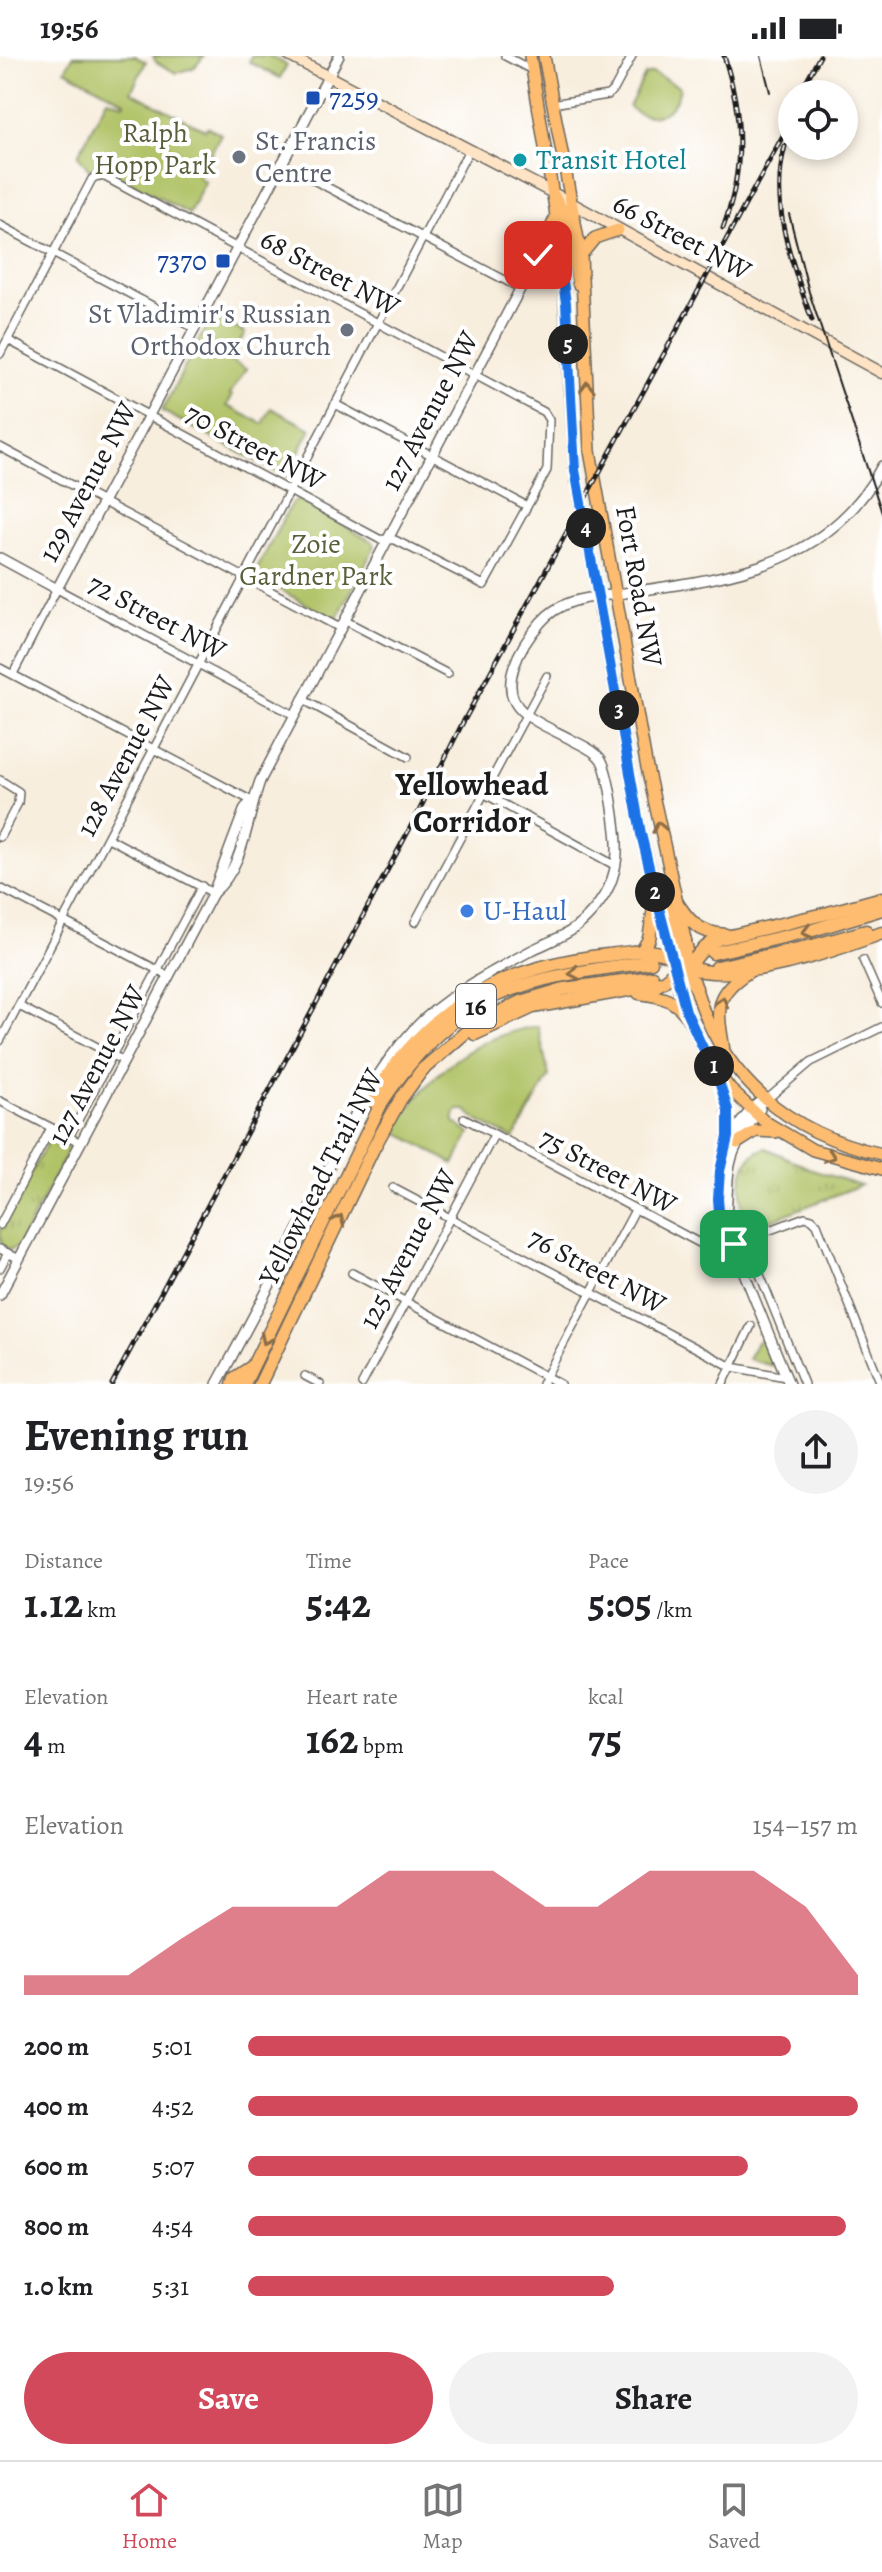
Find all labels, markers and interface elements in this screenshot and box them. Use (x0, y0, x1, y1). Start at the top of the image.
text: 19:56 (40, 8, 99, 48)
place label: 7259 (329, 79, 379, 117)
map controls (778, 80, 858, 160)
button: locate (778, 80, 858, 160)
marker: 7259 (304, 89, 322, 107)
park label: Ralph Hopp Park (94, 114, 216, 184)
place label: St. Francis Centre (255, 122, 376, 192)
place label: Transit Hotel (536, 141, 687, 179)
marker: St. Francis Centre (230, 148, 248, 166)
marker: Transit Hotel (511, 151, 529, 169)
street label: 66 Street NW (606, 185, 759, 290)
street label: 68 Street NW (254, 220, 407, 326)
pin (504, 221, 572, 289)
icon: check (516, 233, 560, 277)
place label: 7370 (157, 242, 207, 280)
marker: 7370 (214, 252, 232, 270)
place label: St Vladimir's Russian Orthodox Church (88, 295, 331, 365)
marker: St Vladimir's Russian Orthodox Church (338, 321, 356, 339)
street label: 127 Avenue NW (372, 324, 488, 497)
pin: 5 (548, 324, 588, 364)
text: 5 (563, 329, 573, 359)
one-way arrow (578, 380, 596, 393)
street label: 129 Avenue NW (30, 394, 147, 569)
street label: 70 Street NW (179, 394, 332, 500)
street label: Fort Road NW (606, 503, 672, 670)
pin: 4 (566, 508, 606, 548)
text: 4 (581, 513, 591, 543)
park label: Zoie Gardner Park (239, 525, 393, 595)
street label: 72 Street NW (81, 565, 233, 670)
street label: 128 Avenue NW (68, 668, 185, 843)
pin: 3 (599, 690, 639, 730)
text: 3 (614, 695, 624, 725)
district label: Yellowhead Corridor (394, 762, 549, 843)
one-way arrow (651, 821, 668, 835)
pin: 2 (635, 872, 675, 912)
text: 2 (650, 877, 660, 907)
place label: U-Haul (483, 892, 567, 930)
marker: U-Haul (458, 902, 476, 920)
one-way arrow (801, 922, 815, 939)
one-way arrow (567, 963, 581, 980)
street label: 127 Avenue NW (39, 978, 155, 1151)
road number: 16 (456, 984, 496, 1028)
one-way arrow (713, 995, 730, 1009)
pin: 1 (694, 1046, 734, 1086)
text: 1 (710, 1051, 718, 1081)
street label: Yellowhead Trail NW (249, 1061, 393, 1293)
street label: 75 Street NW (533, 1119, 684, 1223)
one-way arrow (822, 1146, 836, 1162)
street label: 125 Avenue NW (350, 1162, 466, 1335)
pin (700, 1210, 768, 1278)
one-way arrow (329, 1214, 345, 1229)
street label: 76 Street NW (521, 1219, 673, 1324)
icon: arrive (712, 1222, 756, 1266)
one-way arrow (260, 1330, 275, 1345)
text: Evening run (24, 1405, 249, 1465)
button: share (774, 1410, 858, 1494)
text: 19:56 (24, 1465, 74, 1500)
text: Distance (24, 1546, 103, 1576)
text: Time (306, 1546, 352, 1576)
text: Pace (588, 1546, 629, 1576)
text: 1.12 (24, 1576, 83, 1631)
text: 5:42 (306, 1576, 371, 1631)
text: 5:05 (588, 1576, 652, 1631)
text: km (83, 1595, 117, 1625)
text: /km (652, 1595, 693, 1625)
text: Elevation (24, 1682, 108, 1712)
text: Heart rate (306, 1682, 398, 1712)
text: kcal (588, 1682, 623, 1712)
text: 4 (24, 1712, 43, 1767)
text: 162 (306, 1712, 358, 1767)
text: 75 (588, 1712, 622, 1767)
text: m (43, 1731, 65, 1761)
text: bpm (358, 1731, 404, 1761)
text: Elevation (24, 1808, 124, 1843)
text: 154–157 m (753, 1808, 858, 1843)
text: 200 m (24, 2029, 89, 2064)
text: 5:01 (152, 2029, 192, 2064)
text: 400 m (24, 2089, 89, 2124)
text: 4:52 (152, 2089, 194, 2124)
text: 600 m (24, 2149, 89, 2184)
text: 5:07 (152, 2149, 194, 2184)
text: 800 m (24, 2209, 89, 2244)
text: 4:54 (152, 2209, 193, 2244)
text: 1.0 km (24, 2269, 93, 2304)
text: 5:31 (152, 2269, 189, 2304)
button: Save (24, 2352, 433, 2444)
button: Share (449, 2352, 858, 2444)
tab: Home (122, 2478, 177, 2556)
tab: Map (421, 2478, 465, 2556)
tab: Saved (708, 2478, 760, 2556)

